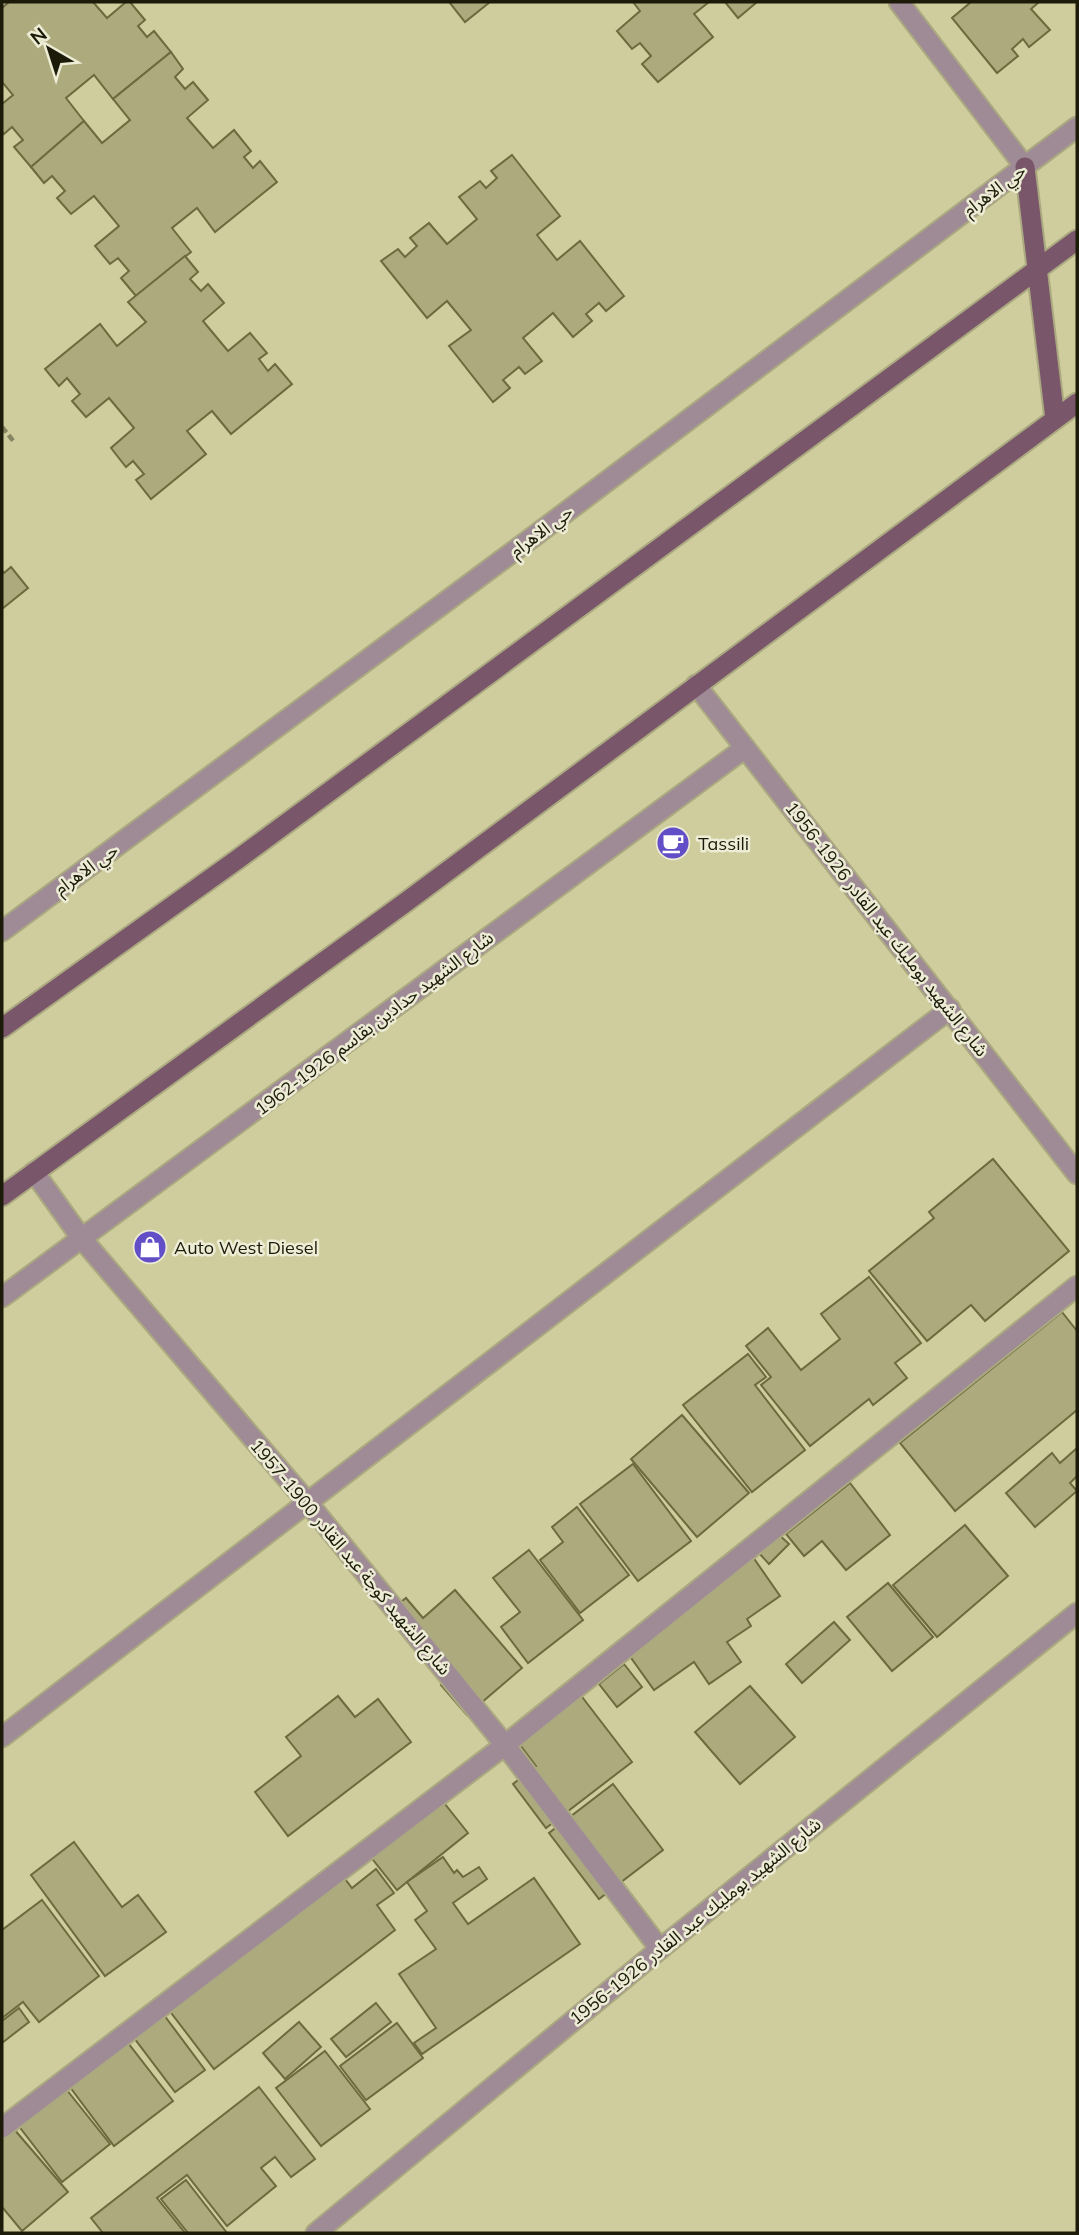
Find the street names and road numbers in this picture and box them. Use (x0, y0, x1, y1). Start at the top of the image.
street label: حي الاهرام (958, 159, 1032, 224)
street label: حي الاهرام (505, 500, 579, 565)
street label: شارع الشهيد بومليك عبد القادر 1926-1956 (778, 797, 994, 1063)
street label: حي الاهرام (50, 838, 124, 902)
street label: شارع الشهيد حدادين بقاسم 1926-1962 (250, 926, 500, 1123)
street label: شارع الشهيد كوجة عبد القادر 1900-1957 (243, 1434, 456, 1682)
street label: شارع الشهيد بومليك عبد القادر 1926-1956 (565, 1812, 827, 2032)

